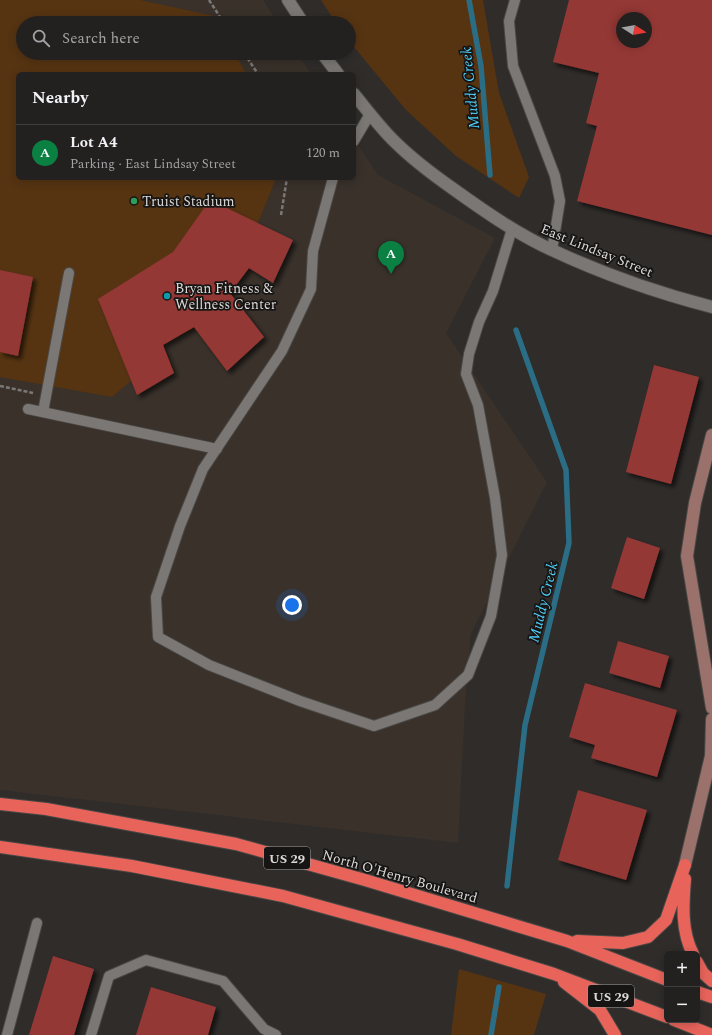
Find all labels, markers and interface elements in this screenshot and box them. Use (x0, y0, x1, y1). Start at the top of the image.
north arrow (616, 12, 652, 48)
search box (16, 16, 356, 60)
icon: search (30, 27, 52, 49)
text: Search here (62, 27, 140, 50)
water label: Muddy Creek (455, 46, 486, 130)
text: Nearby (32, 85, 88, 111)
text: Lot A4 (70, 131, 118, 154)
text: A (40, 143, 50, 163)
text: 120 m (306, 143, 340, 163)
text: Parking · East Lindsay Street (70, 154, 236, 174)
place label: Truist Stadium (142, 191, 235, 212)
marker: Truist Stadium (129, 196, 139, 206)
street label: East Lindsay Street (538, 218, 656, 283)
pin: A (378, 241, 404, 274)
place label: Bryan Fitness & Wellness Center (175, 278, 277, 315)
marker: Bryan Fitness & Wellness Center (162, 291, 172, 301)
water label: Muddy Creek (522, 559, 565, 645)
your location (282, 595, 302, 615)
street label: North O'Henry Boulevard (320, 844, 480, 909)
road number: US 29 (264, 847, 310, 869)
map controls (664, 951, 700, 1023)
button: + (664, 951, 700, 987)
road number: US 29 (588, 985, 634, 1007)
button: − (664, 987, 700, 1023)

